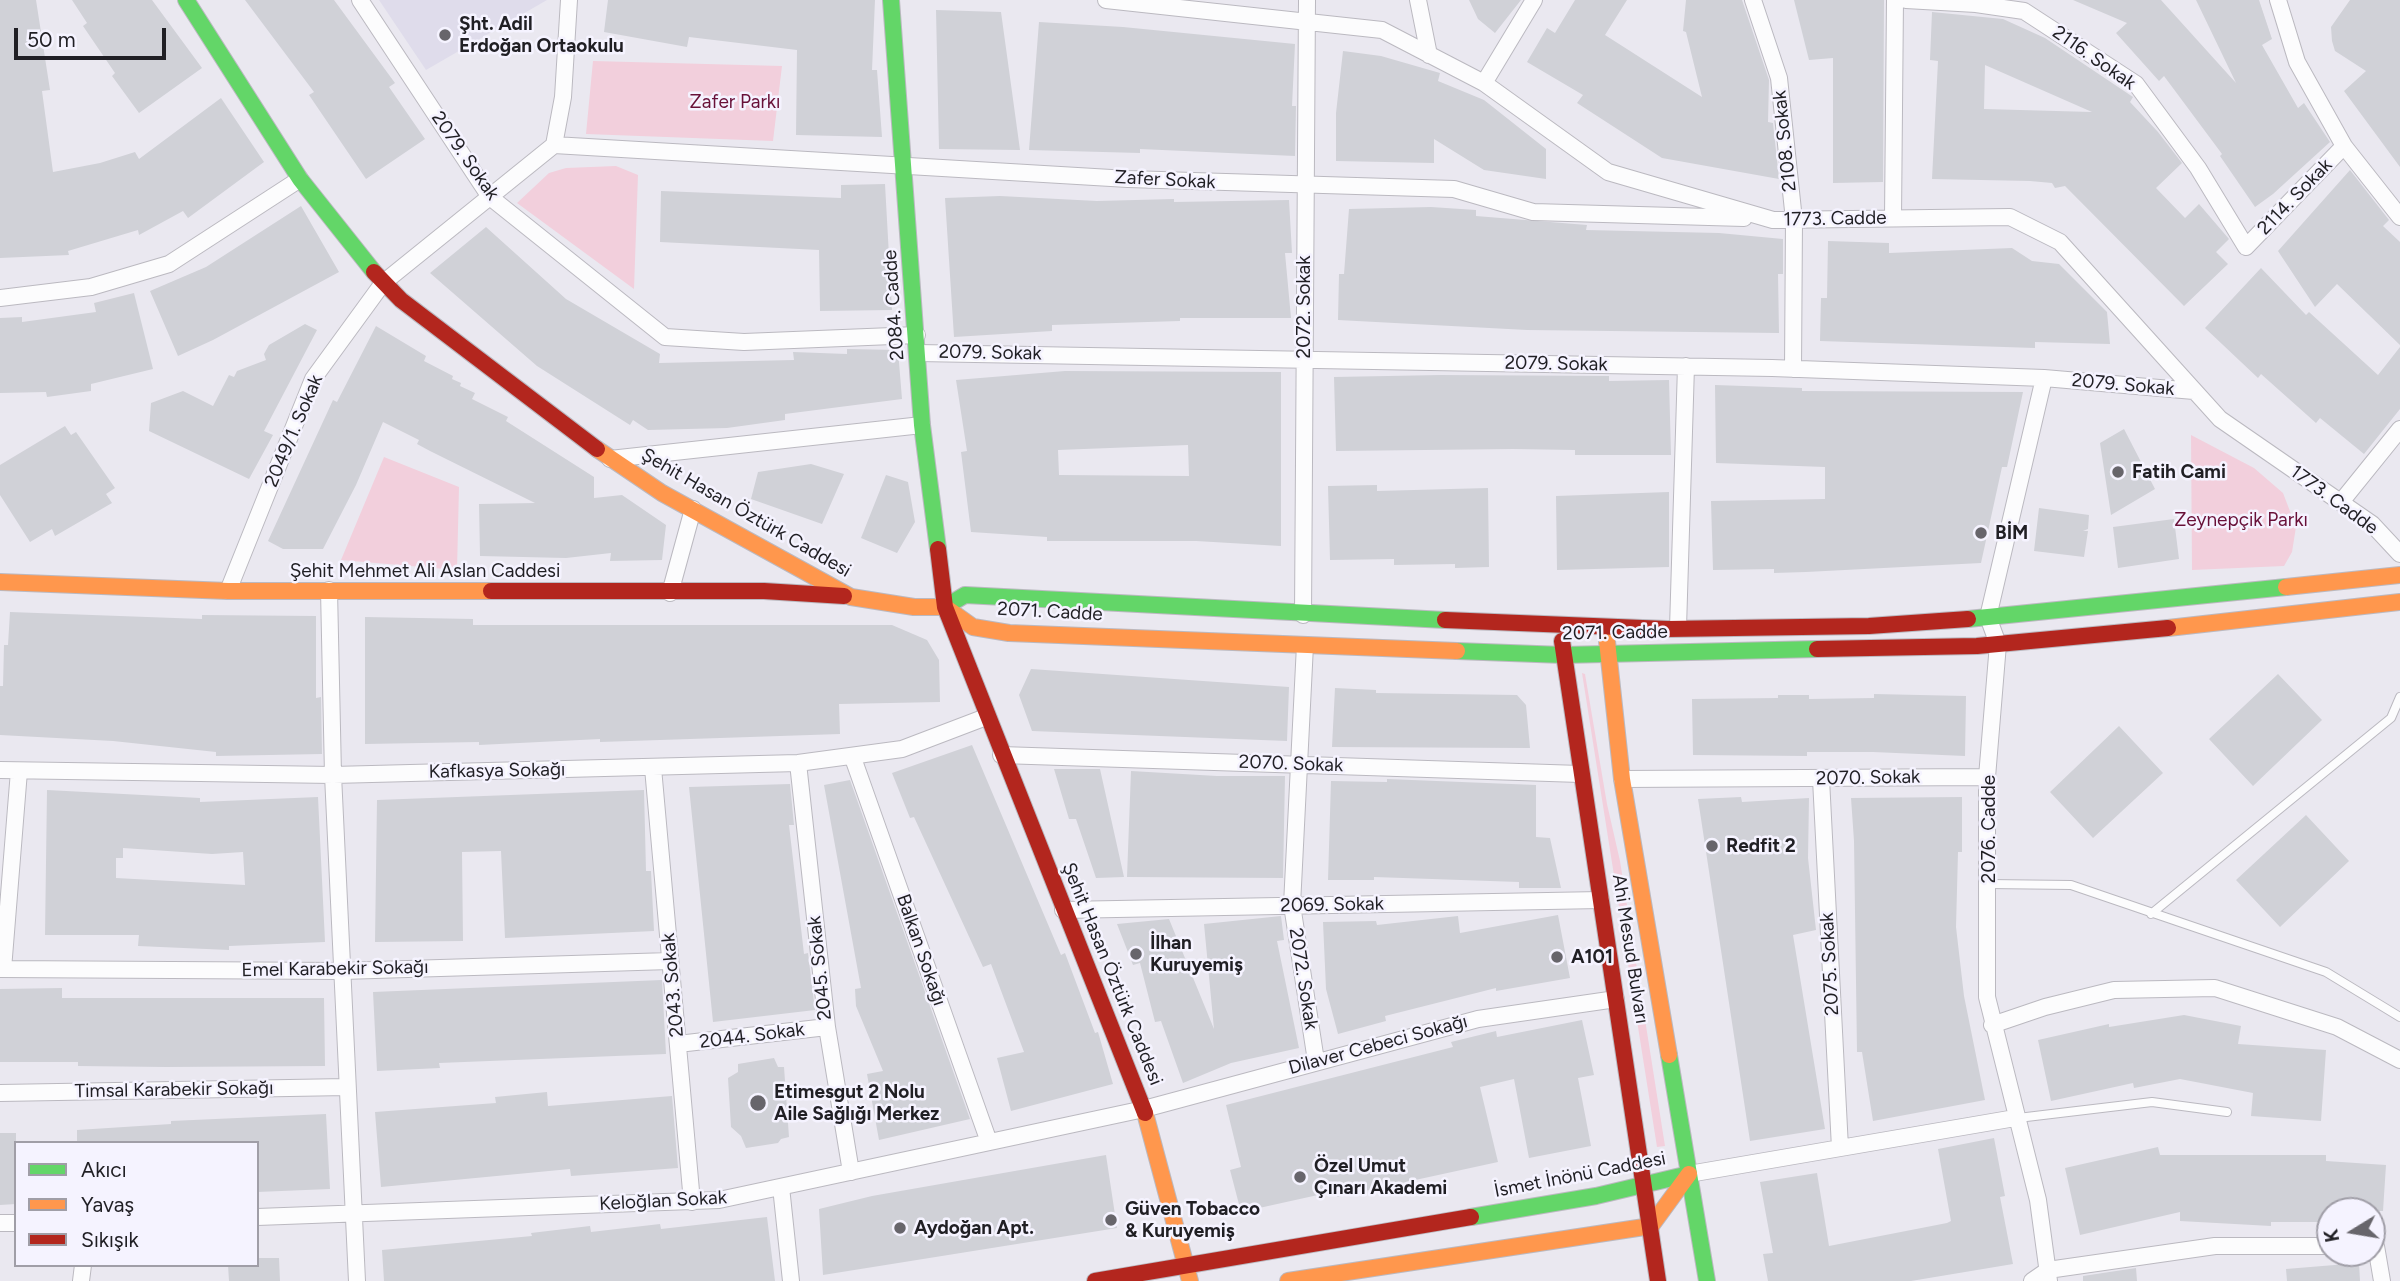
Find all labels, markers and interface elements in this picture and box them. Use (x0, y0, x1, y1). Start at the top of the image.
place label: Şht. Adil Erdoğan Ortaokulu (459, 13, 624, 57)
scale bar (18, 14, 170, 58)
street label: 2116. Sokak (2048, 21, 2140, 95)
text: 50 m (27, 27, 76, 52)
marker: Şht. Adil Erdoğan Ortaokulu (437, 27, 453, 43)
street label: 2108. Sokak (1768, 89, 1802, 193)
park label: Zafer Parkı (690, 91, 780, 113)
street label: 2079. Sokak (426, 107, 504, 205)
street label: 2114. Sokak (2253, 154, 2337, 240)
street label: Zafer Sokak (1114, 166, 1216, 194)
street label: 1773. Cadde (1783, 207, 1887, 231)
street label: 2084. Cadde (879, 249, 909, 361)
street label: 2072. Sokak (1293, 256, 1315, 358)
street label: 2079. Sokak (938, 341, 1042, 365)
street label: 2079. Sokak (1504, 352, 1608, 376)
street label: 2079. Sokak (2071, 369, 2175, 401)
street label: 2049/1. Sokak (260, 371, 328, 491)
street label: Şehit Hasan Öztürk Caddesi (637, 444, 855, 582)
street label: 1773. Cadde (2286, 460, 2382, 540)
place label: Fatih Cami (2132, 461, 2226, 483)
marker: Fatih Cami (2110, 464, 2126, 480)
park label: Zeynepçik Parkı (2174, 509, 2308, 531)
place label: BİM (1995, 522, 2028, 544)
marker: BİM (1973, 525, 1989, 541)
street label: Şehit Mehmet Ali Aslan Caddesi (290, 560, 560, 582)
street label: 2071. Cadde (997, 598, 1103, 626)
street label: 2071. Cadde (1562, 621, 1668, 645)
street label: 2070. Sokak (1238, 751, 1344, 777)
street label: Kafkasya Sokağı (428, 758, 566, 784)
street label: 2070. Sokak (1816, 766, 1920, 790)
street label: 2076. Cadde (1978, 775, 2000, 883)
place label: Redfit 2 (1726, 835, 1796, 857)
marker: Redfit 2 (1704, 838, 1720, 854)
street label: Şehit Hasan Öztürk Caddesi (1057, 859, 1167, 1089)
street label: Ahi Mesud Bulvarı (1607, 873, 1653, 1025)
street label: Balkan Sokağı (891, 891, 951, 1009)
street label: 2069. Sokak (1280, 893, 1384, 917)
street label: 2075. Sokak (1816, 912, 1844, 1016)
street label: 2045. Sokak (803, 915, 837, 1021)
street label: 2072. Sokak (1284, 926, 1322, 1032)
street label: 2043. Sokak (657, 932, 689, 1038)
place label: İlhan Kuruyemiş (1150, 932, 1243, 976)
marker: İlhan Kuruyemiş (1128, 946, 1144, 962)
place label: A101 (1571, 946, 1613, 968)
marker: A101 (1549, 949, 1565, 965)
street label: Emel Karabekir Sokağı (241, 956, 429, 982)
street label: Dilaver Cebeci Sokağı (1286, 1010, 1470, 1080)
street label: 2044. Sokak (698, 1018, 806, 1054)
street label: Timsal Karabekir Sokağı (74, 1077, 274, 1103)
place label: Etimesgut 2 Nolu Aile Sağlığı Merkez (774, 1081, 939, 1125)
marker: Etimesgut 2 Nolu Aile Sağlığı Merkez (748, 1093, 768, 1113)
legend (14, 1141, 259, 1267)
street label: İsmet İnönü Caddesi (1492, 1147, 1668, 1203)
place label: Özel Umut Çınarı Akademi (1314, 1155, 1447, 1199)
text: Akıcı (81, 1157, 127, 1182)
marker: Özel Umut Çınarı Akademi (1292, 1169, 1308, 1185)
street label: Keloğlan Sokak (599, 1186, 727, 1216)
text: Yavaş (81, 1192, 134, 1217)
north arrow (2316, 1197, 2386, 1267)
place label: Güven Tobacco & Kuruyemiş (1125, 1198, 1260, 1242)
marker: Güven Tobacco & Kuruyemiş (1103, 1212, 1119, 1228)
place label: Aydoğan Apt. (914, 1217, 1034, 1239)
marker: Aydoğan Apt. (892, 1220, 908, 1236)
text: Sıkışık (81, 1227, 139, 1252)
text: K (2319, 1227, 2344, 1244)

